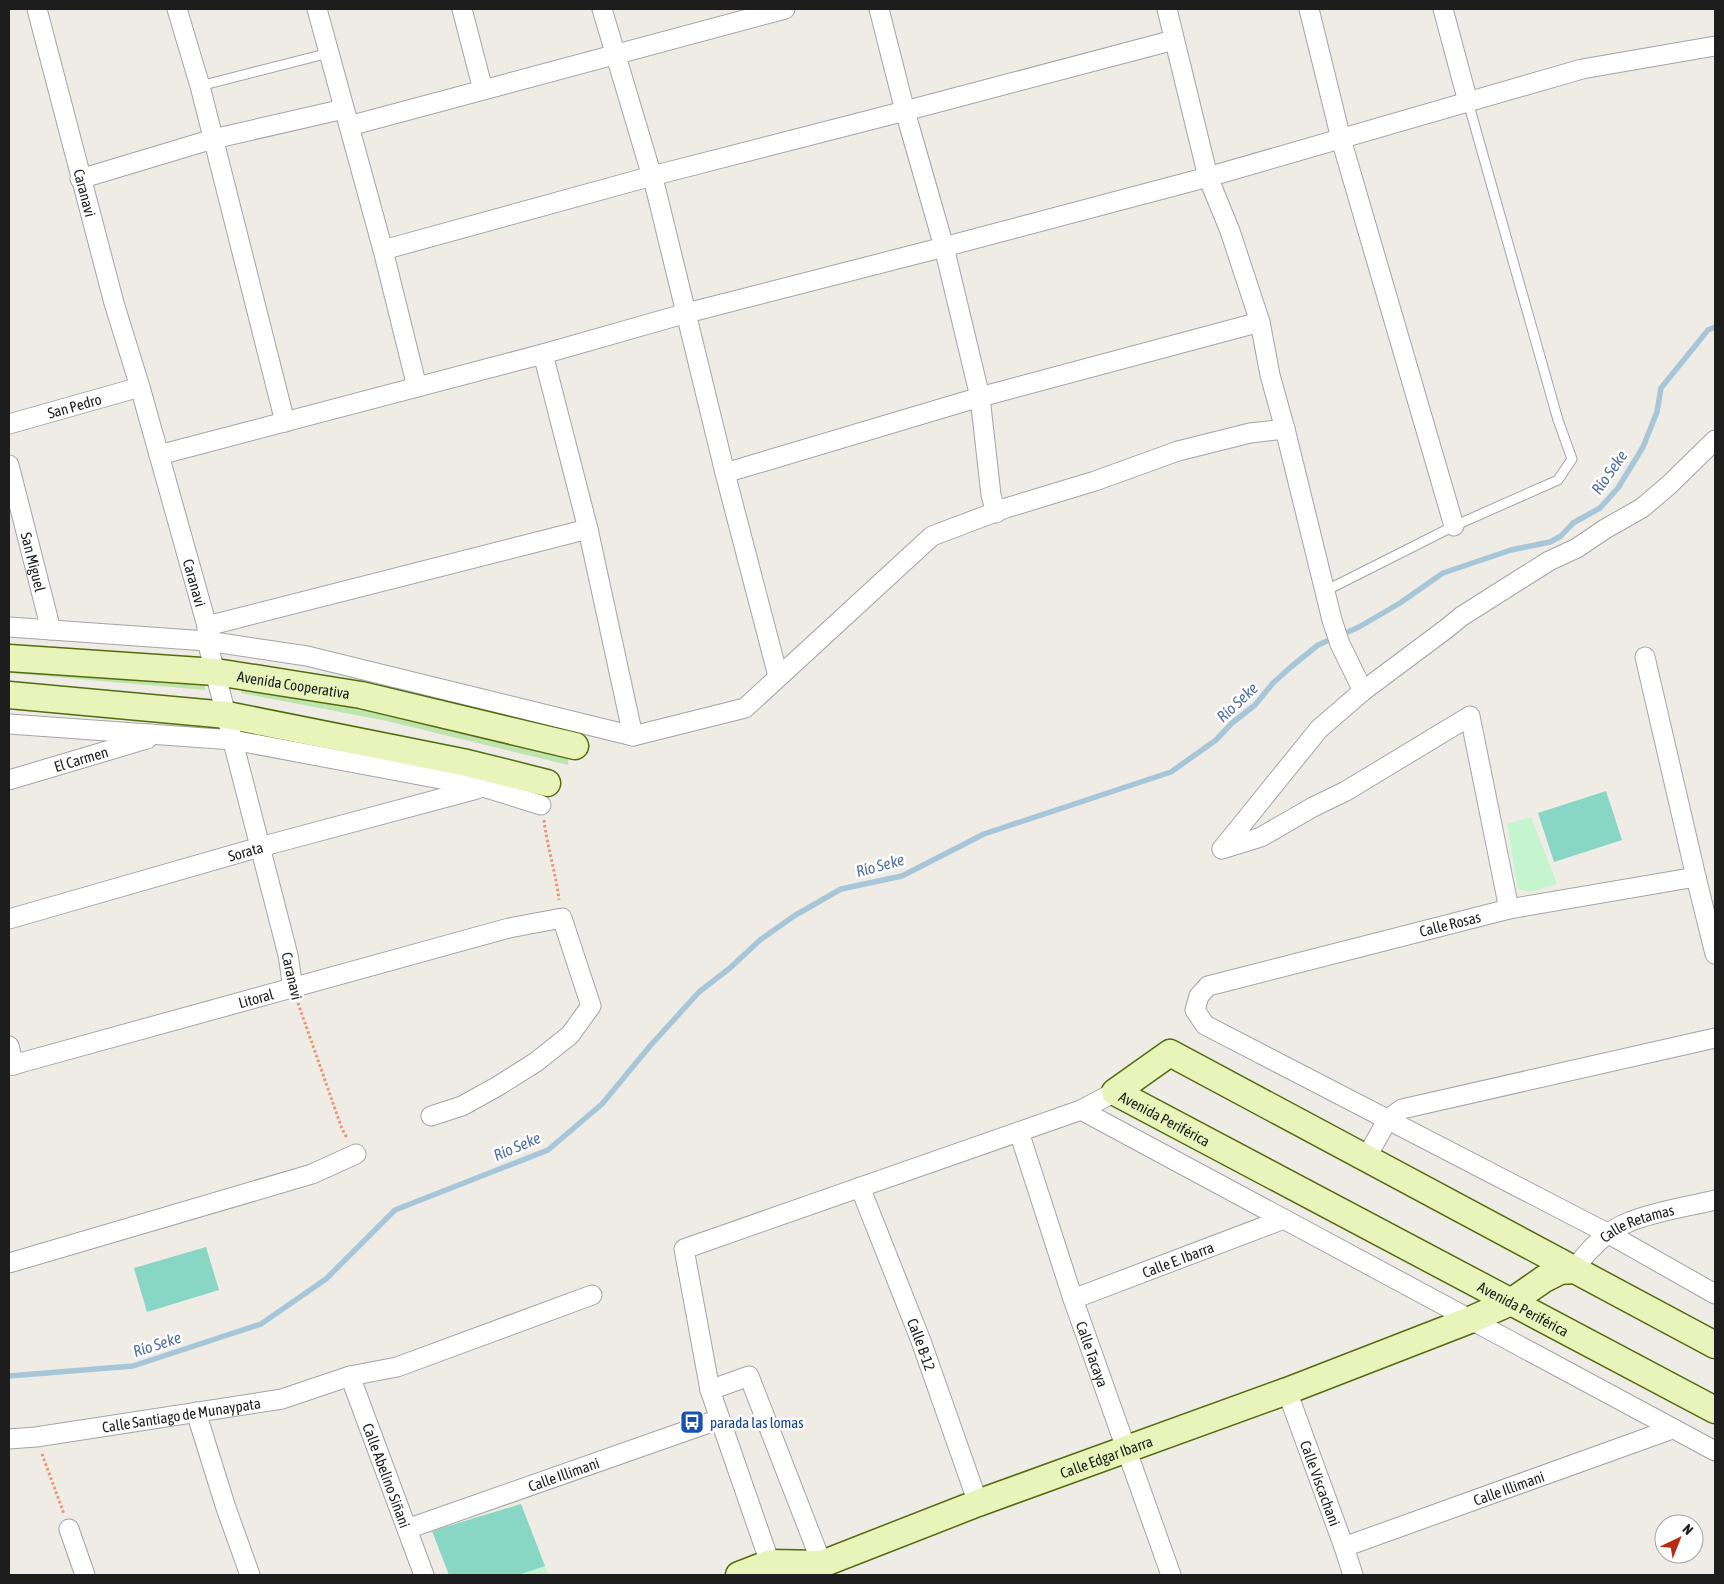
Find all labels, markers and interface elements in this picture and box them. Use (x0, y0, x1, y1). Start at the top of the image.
street label: Caranavi (71, 167, 100, 219)
street label: San Pedro (46, 390, 103, 421)
water label: Río Seke (1587, 447, 1631, 497)
street label: San Miguel (18, 530, 49, 593)
street label: Caranavi (180, 557, 210, 608)
street label: Avenida Cooperativa (236, 667, 351, 702)
water label: Río Seke (1213, 679, 1261, 725)
street label: El Carmen (52, 743, 110, 775)
street label: Sorata (226, 838, 265, 864)
water label: Río Seke (854, 850, 906, 880)
street label: Calle Rosas (1418, 908, 1482, 940)
street label: Caranavi (278, 950, 306, 1002)
street label: Litoral (236, 985, 275, 1011)
street label: Avenida Periférica (1116, 1087, 1213, 1149)
water label: Río Seke (491, 1128, 543, 1164)
street label: Calle Retamas (1596, 1201, 1676, 1246)
street label: Calle E. Ibarra (1140, 1238, 1216, 1281)
street label: Avenida Periférica (1475, 1277, 1572, 1340)
street label: Calle B-12 (904, 1316, 939, 1373)
street label: Calle Tacaya (1073, 1319, 1112, 1389)
water label: Río Seke (131, 1328, 183, 1360)
street label: Calle Santiago de Munaypata (101, 1394, 262, 1435)
bus stop icon: parada las lomas (679, 1409, 705, 1435)
place label: parada las lomas (710, 1414, 804, 1431)
street label: Calle Abelino Siñani (360, 1421, 414, 1530)
street label: Calle Edgar Ibarra (1058, 1432, 1155, 1481)
street label: Calle Viscachani (1297, 1438, 1344, 1528)
street label: Calle Illimani (526, 1454, 601, 1494)
street label: Calle Illimani (1471, 1467, 1546, 1508)
north arrow (1654, 1514, 1704, 1564)
text: N (1679, 1521, 1696, 1538)

